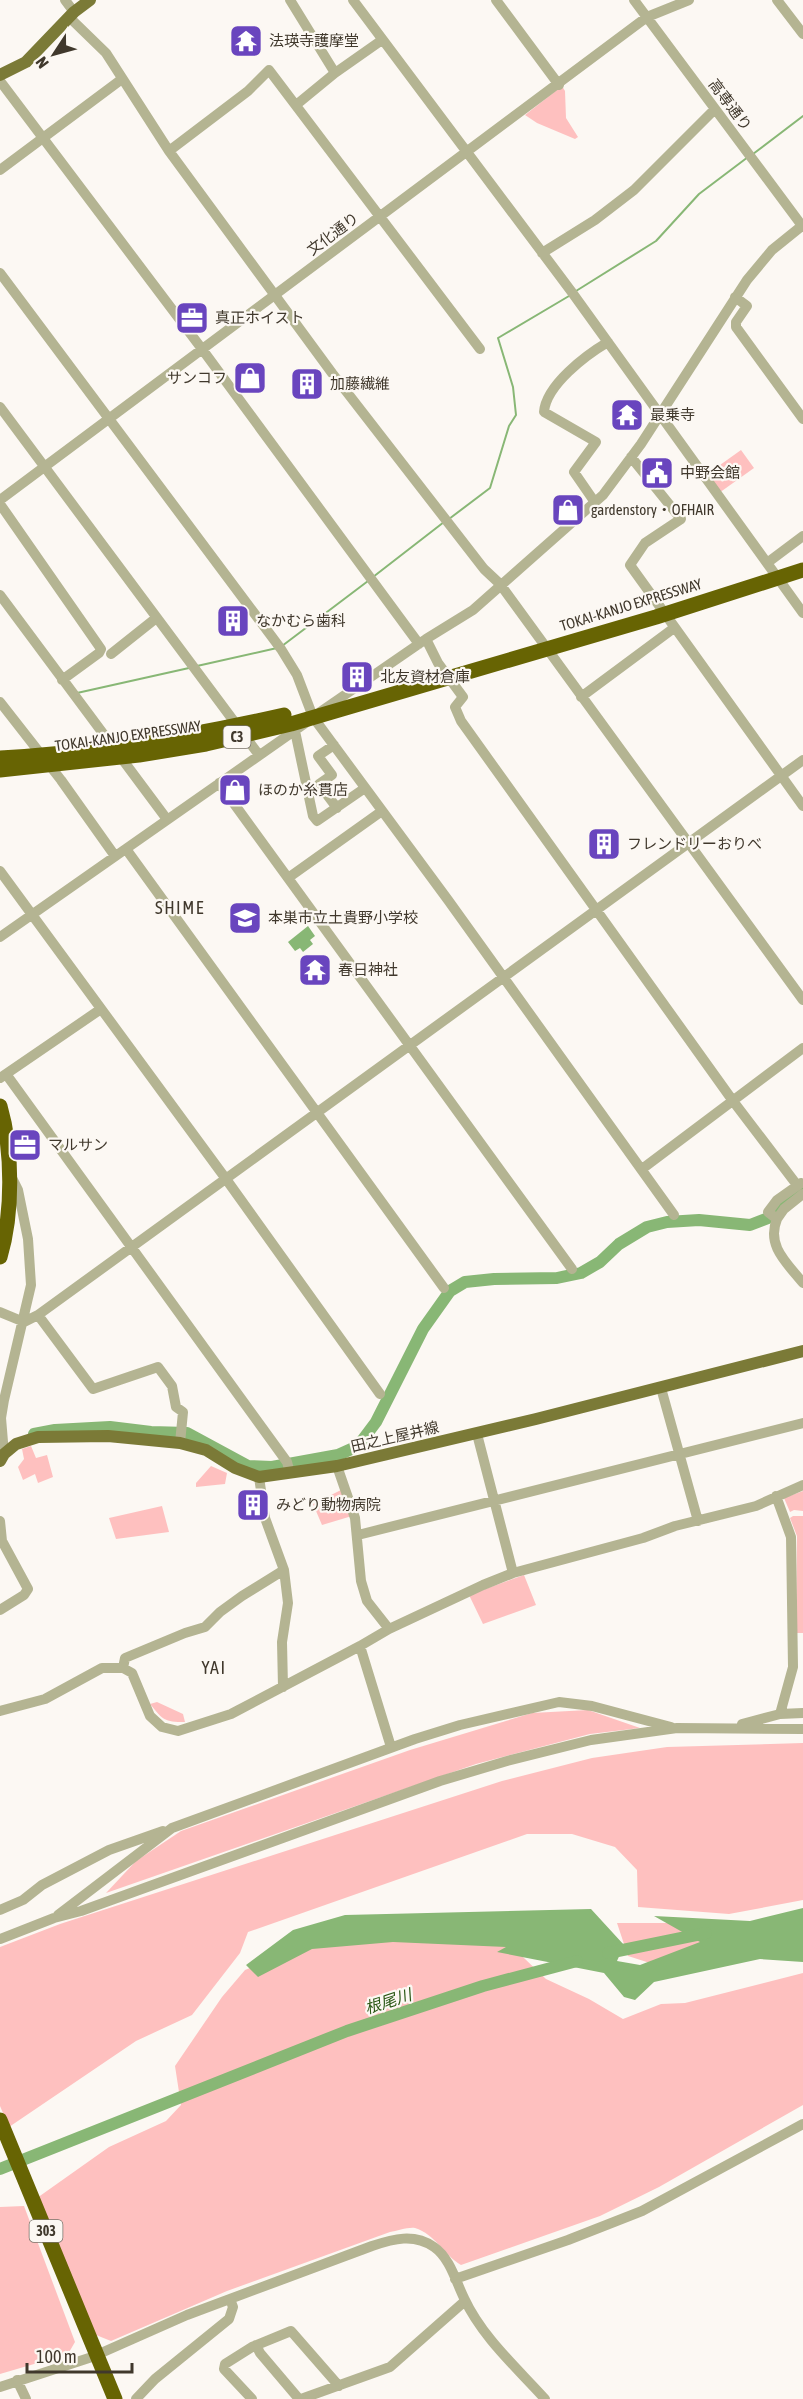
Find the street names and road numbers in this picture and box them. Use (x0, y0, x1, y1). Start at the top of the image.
street label: 高専通り (706, 76, 755, 134)
street label: 文化通り (304, 209, 362, 258)
street label: TOKAI-KANJO EXPRESSWAY (558, 575, 704, 634)
street label: TOKAI-KANJO EXPRESSWAY (54, 717, 202, 754)
road number: C3 (224, 726, 250, 748)
street label: 田之上屋井線 (349, 1418, 441, 1455)
road number: 303 (30, 2220, 63, 2242)

